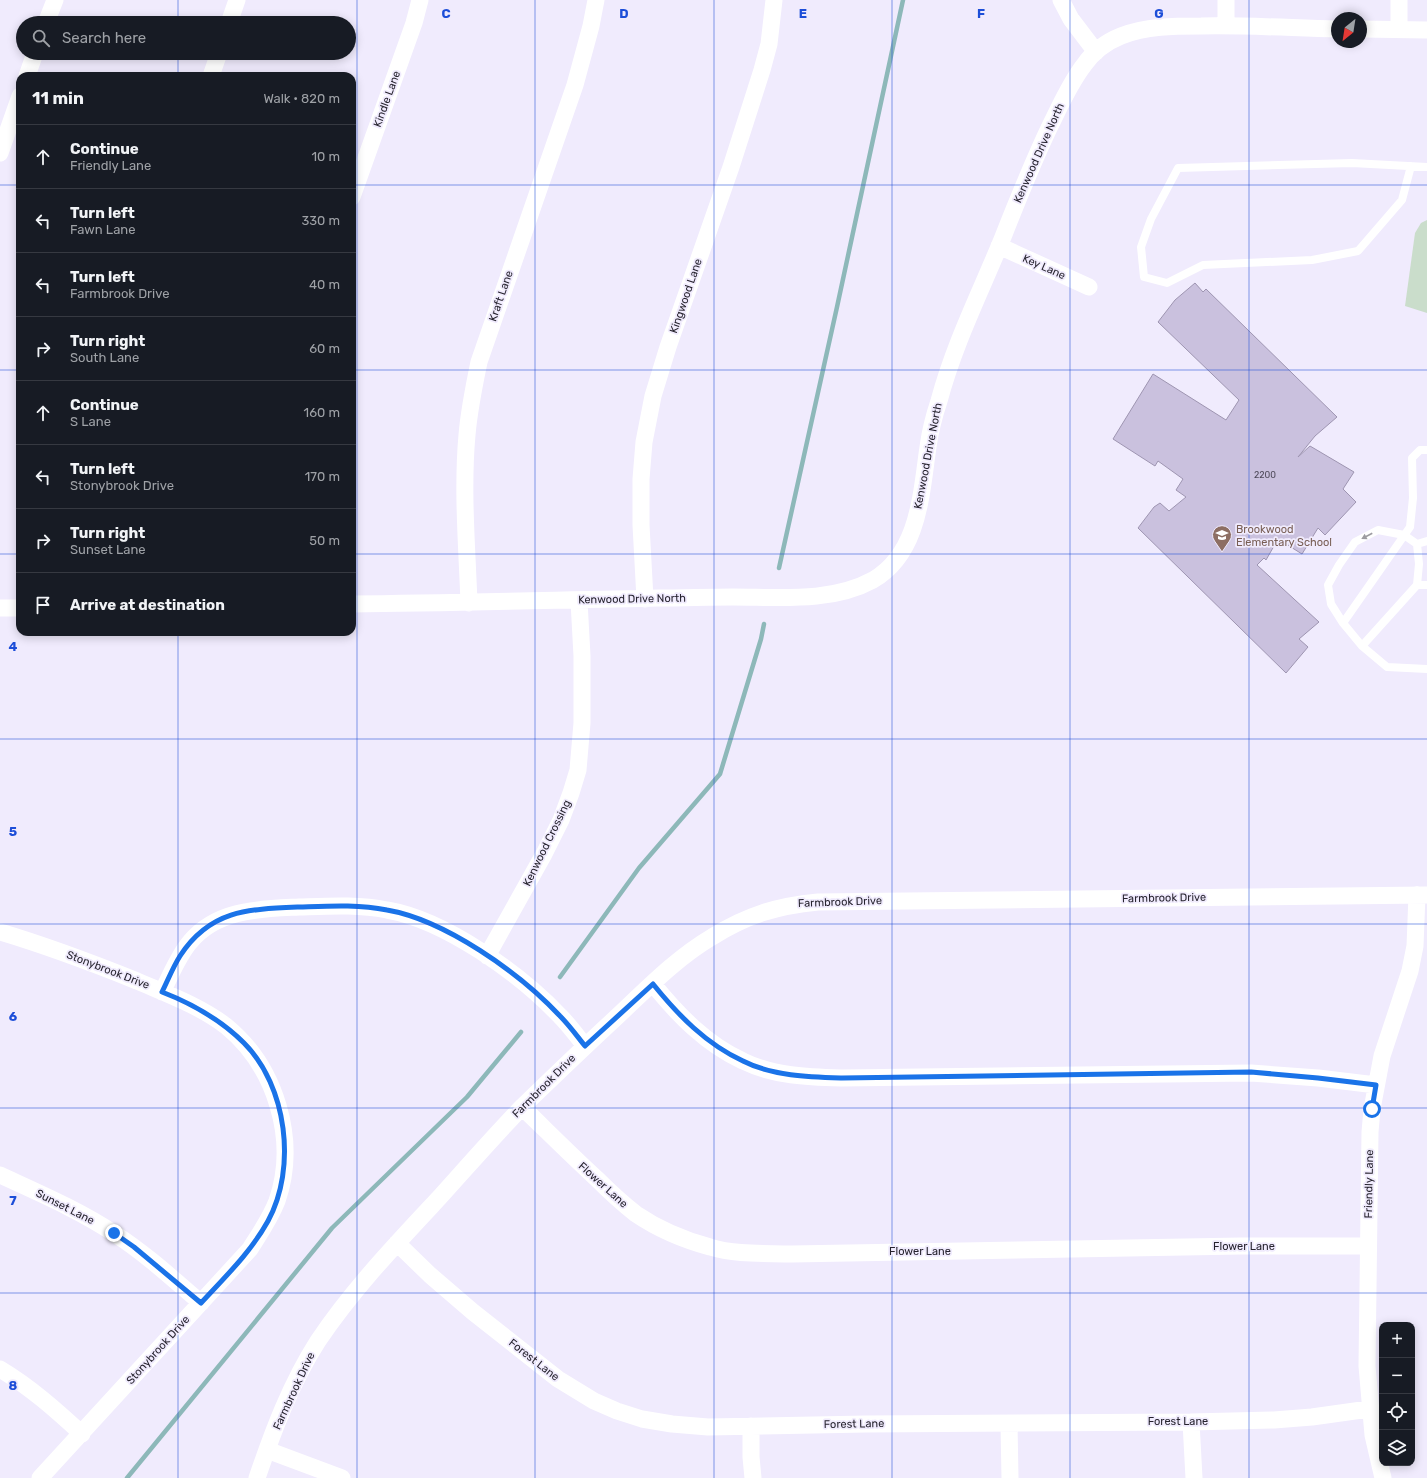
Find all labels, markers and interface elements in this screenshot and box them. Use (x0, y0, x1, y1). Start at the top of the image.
text: C (441, 6, 451, 21)
text: D (619, 6, 629, 21)
text: E (799, 6, 807, 21)
text: F (977, 6, 985, 21)
text: G (1154, 6, 1164, 21)
north arrow (1331, 12, 1367, 48)
search box (16, 16, 356, 60)
icon: search (30, 27, 52, 49)
text: Search here (62, 29, 146, 47)
street label: Kindle Lane (371, 69, 403, 129)
text: 11 min (32, 88, 84, 108)
text: Walk · 820 m (263, 91, 340, 106)
street label: Kenwood Drive North (1011, 101, 1067, 205)
text: Continue (70, 140, 139, 158)
icon: ahead (32, 146, 54, 168)
text: 10 m (311, 149, 340, 164)
text: Friendly Lane (70, 158, 151, 173)
text: Turn left (70, 204, 135, 222)
icon: left (32, 210, 54, 232)
text: 330 m (301, 213, 340, 228)
text: Fawn Lane (70, 222, 136, 237)
street label: Key Lane (1020, 252, 1068, 282)
street label: Kingwood Lane (667, 257, 705, 335)
text: Turn left (70, 268, 135, 286)
street label: Kraft Lane (486, 269, 516, 323)
icon: left (32, 274, 54, 296)
text: 40 m (309, 277, 340, 292)
text: Farmbrook Drive (70, 286, 169, 301)
text: Turn right (70, 332, 145, 350)
icon: right (32, 338, 54, 360)
text: 60 m (309, 341, 340, 356)
text: South Lane (70, 350, 139, 365)
text: Continue (70, 396, 139, 414)
icon: ahead (32, 402, 54, 424)
street label: Kenwood Drive North (911, 402, 945, 510)
text: 160 m (304, 405, 340, 420)
text: S Lane (70, 414, 111, 429)
text: Turn left (70, 460, 135, 478)
icon: left (32, 466, 54, 488)
text: 170 m (305, 469, 340, 484)
house number: 2200 (1254, 470, 1276, 480)
text: Stonybrook Drive (70, 478, 174, 493)
place label: Brookwood Elementary School (1236, 523, 1332, 549)
text: Turn right (70, 524, 145, 542)
school or university icon: Brookwood Elementary School (1211, 524, 1233, 552)
icon: right (32, 530, 54, 552)
text: 50 m (309, 533, 340, 548)
one-way arrow (1361, 533, 1373, 539)
text: Sunset Lane (70, 542, 146, 557)
street label: Kenwood Drive North (578, 592, 686, 606)
icon: arrive (32, 594, 54, 616)
text: Arrive at destination (70, 596, 225, 614)
text: 4 (9, 639, 18, 654)
street label: Kenwood Crossing (520, 798, 574, 888)
text: 5 (9, 824, 17, 839)
street label: Farmbrook Drive (1122, 891, 1206, 905)
street label: Farmbrook Drive (798, 894, 882, 910)
street label: Stonybrook Drive (65, 948, 151, 992)
text: 6 (9, 1009, 18, 1024)
street label: Farmbrook Drive (510, 1052, 578, 1120)
route start (1363, 1100, 1381, 1118)
street label: Friendly Lane (1362, 1150, 1376, 1218)
street label: Flower Lane (576, 1159, 630, 1211)
street label: Sunset Lane (34, 1187, 96, 1227)
text: 7 (9, 1193, 17, 1208)
route end (105, 1224, 123, 1242)
street label: Flower Lane (1213, 1240, 1275, 1253)
street label: Flower Lane (889, 1245, 951, 1258)
street label: Stonybrook Drive (124, 1313, 192, 1387)
map controls (1379, 1322, 1415, 1466)
button: + (1379, 1322, 1415, 1358)
street label: Forest Lane (506, 1336, 562, 1384)
street label: Farmbrook Drive (270, 1350, 318, 1432)
button: − (1379, 1358, 1415, 1394)
text: 8 (9, 1378, 18, 1393)
button: locate (1379, 1394, 1415, 1430)
street label: Forest Lane (1148, 1415, 1208, 1428)
street label: Forest Lane (824, 1417, 884, 1431)
button: layers (1379, 1430, 1415, 1466)

